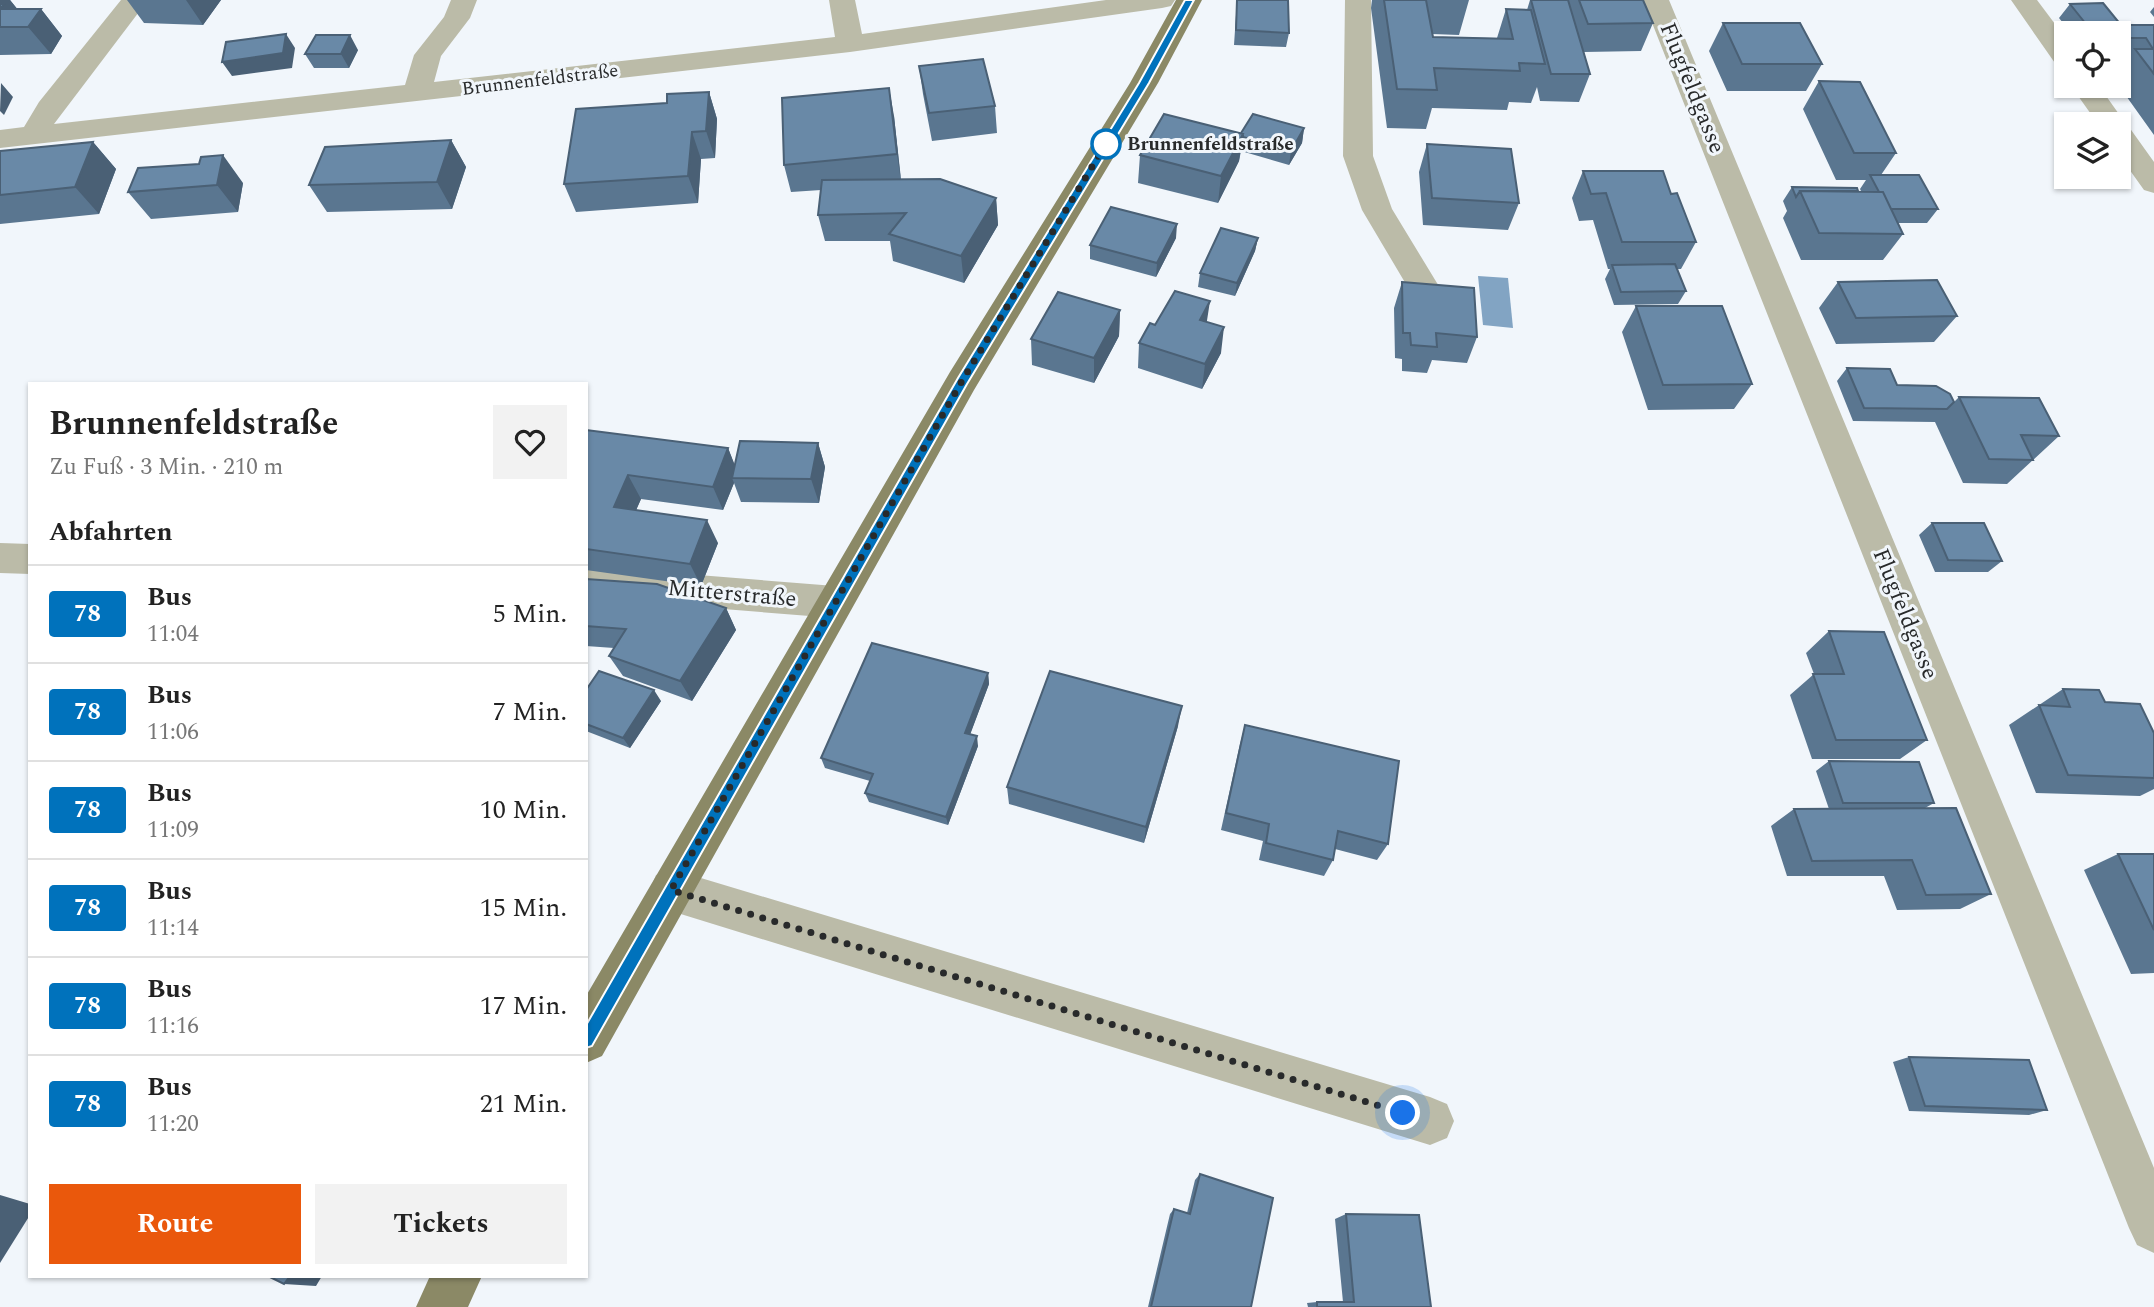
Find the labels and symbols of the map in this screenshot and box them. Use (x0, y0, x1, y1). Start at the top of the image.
street label: Flugfeldgasse (1650, 17, 1734, 159)
street label: Brunnenfeldstraße (460, 56, 620, 104)
marker: Brunnenfeldstraße (1091, 129, 1121, 159)
place label: Brunnenfeldstraße (1127, 130, 1294, 159)
street label: Flugfeldgasse (1863, 543, 1947, 685)
street label: Mitterstraße (666, 571, 798, 617)
your location (1385, 1095, 1420, 1130)

